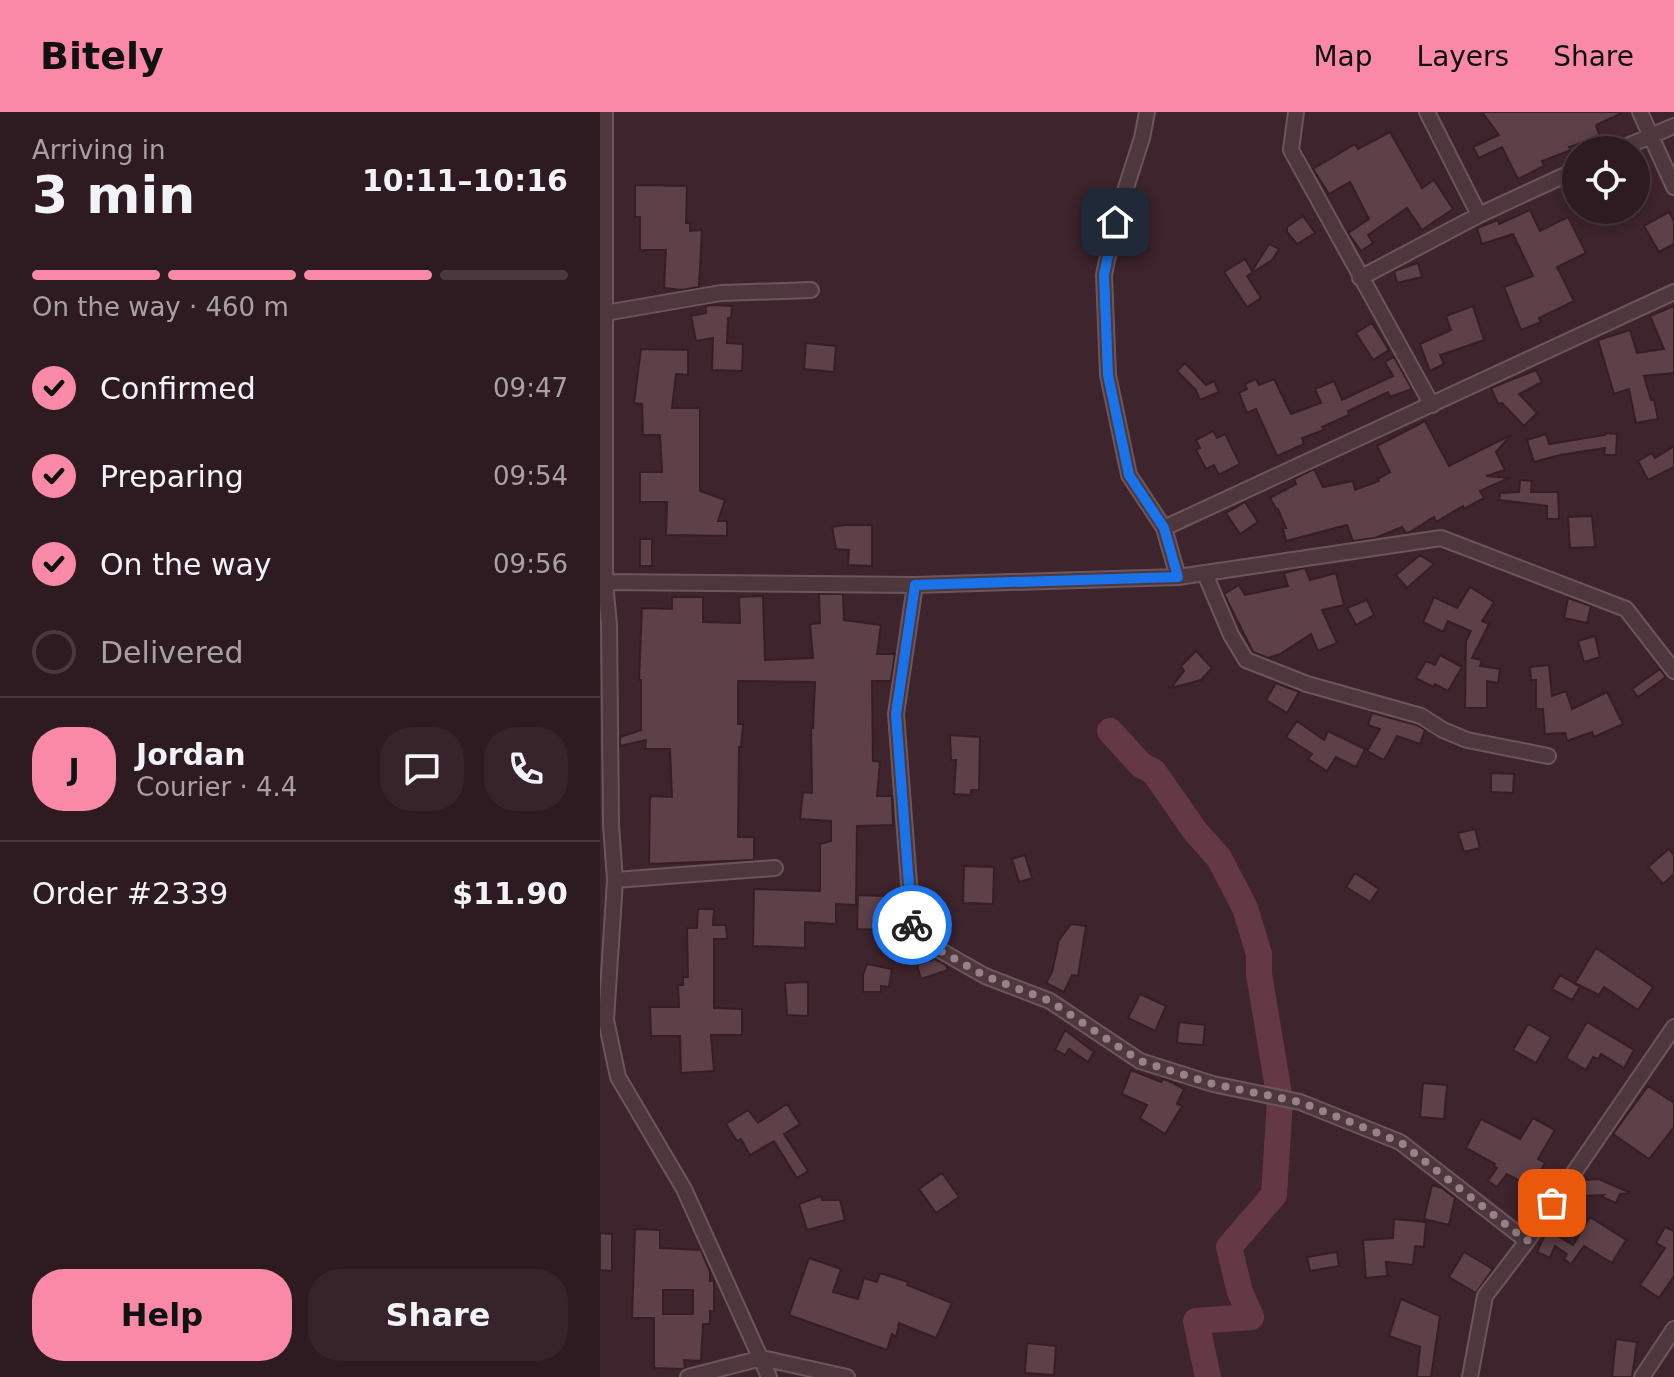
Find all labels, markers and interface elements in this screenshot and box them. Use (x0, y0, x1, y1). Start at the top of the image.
text: Bitely (40, 34, 164, 78)
text: Map (1313, 40, 1373, 73)
text: Layers (1417, 40, 1509, 73)
text: Share (1553, 40, 1634, 73)
text: Arriving in (32, 135, 166, 165)
map controls (1562, 136, 1650, 224)
button: locate (1562, 136, 1650, 224)
text: 10:11–10:16 (362, 163, 568, 198)
text: 3 min (32, 165, 195, 225)
pin (1081, 188, 1149, 256)
icon: home (1093, 200, 1137, 244)
text: On the way · 460 m (32, 292, 289, 322)
icon: check (32, 366, 76, 410)
text: Confirmed (100, 371, 256, 406)
text: 09:47 (493, 373, 568, 403)
icon: check (32, 454, 76, 498)
text: Preparing (100, 459, 244, 494)
text: 09:54 (493, 461, 568, 491)
icon: check (32, 542, 76, 586)
text: On the way (100, 547, 272, 582)
text: 09:56 (493, 549, 568, 579)
text: Delivered (100, 635, 244, 670)
button: chat (380, 727, 464, 811)
button: phone (484, 727, 568, 811)
text: Jordan (136, 737, 246, 772)
text: J (68, 752, 80, 787)
text: Courier · 4.4 (136, 772, 297, 802)
text: Order #2339 (32, 876, 228, 911)
text: $11.90 (452, 876, 568, 911)
courier (872, 885, 952, 965)
icon: bike (890, 903, 934, 947)
pin (1518, 1169, 1586, 1237)
icon: bag (1530, 1181, 1574, 1225)
button: Help (32, 1269, 292, 1361)
button: Share (308, 1269, 568, 1361)

